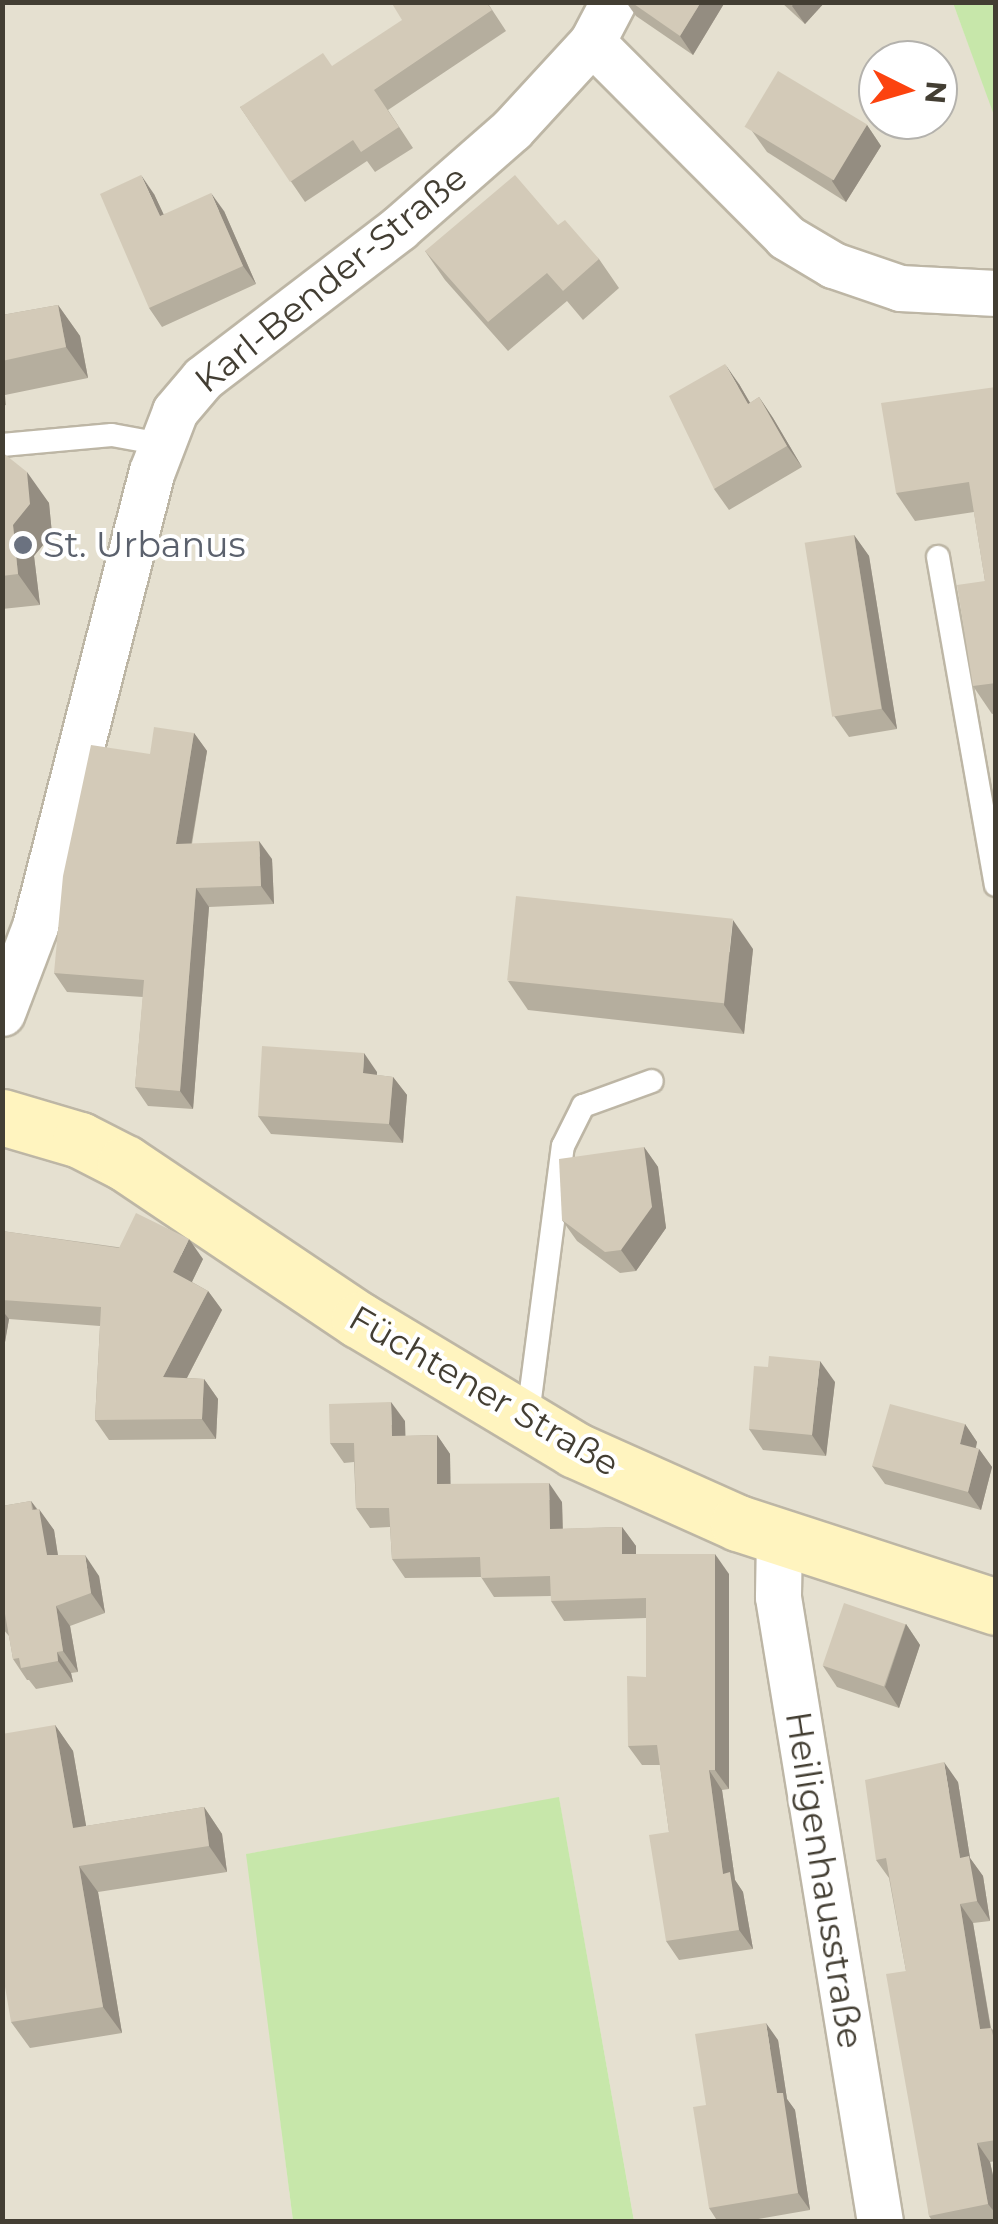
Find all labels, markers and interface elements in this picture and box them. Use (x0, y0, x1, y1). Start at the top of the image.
north arrow (858, 40, 958, 140)
text: N (918, 80, 954, 105)
street label: Karl-Bender-Straße (187, 156, 475, 402)
place label: St. Urbanus (43, 524, 246, 566)
marker: St. Urbanus (12, 534, 34, 556)
street label: Füchtener Straße (342, 1297, 626, 1485)
street label: Heiligenhausstraße (777, 1709, 871, 2051)

